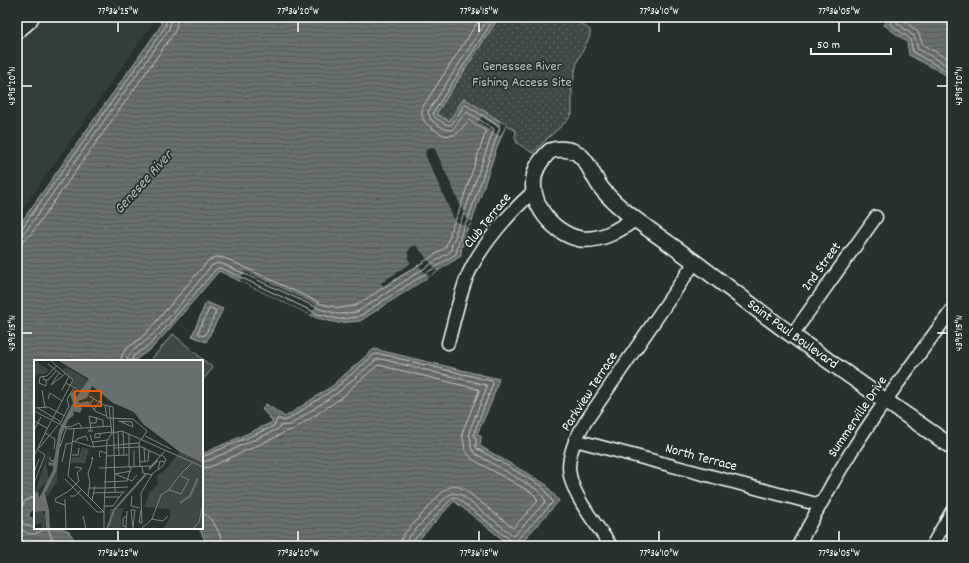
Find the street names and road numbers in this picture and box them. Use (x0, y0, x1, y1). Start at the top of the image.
street label: Club Terrace (459, 189, 517, 253)
street label: 2nd Street (797, 238, 847, 296)
street label: Saint Paul Boulevard (742, 295, 842, 375)
street label: Parkview Terrace (557, 348, 623, 436)
street label: Summerville Drive (823, 372, 893, 462)
street label: North Terrace (663, 439, 739, 477)

